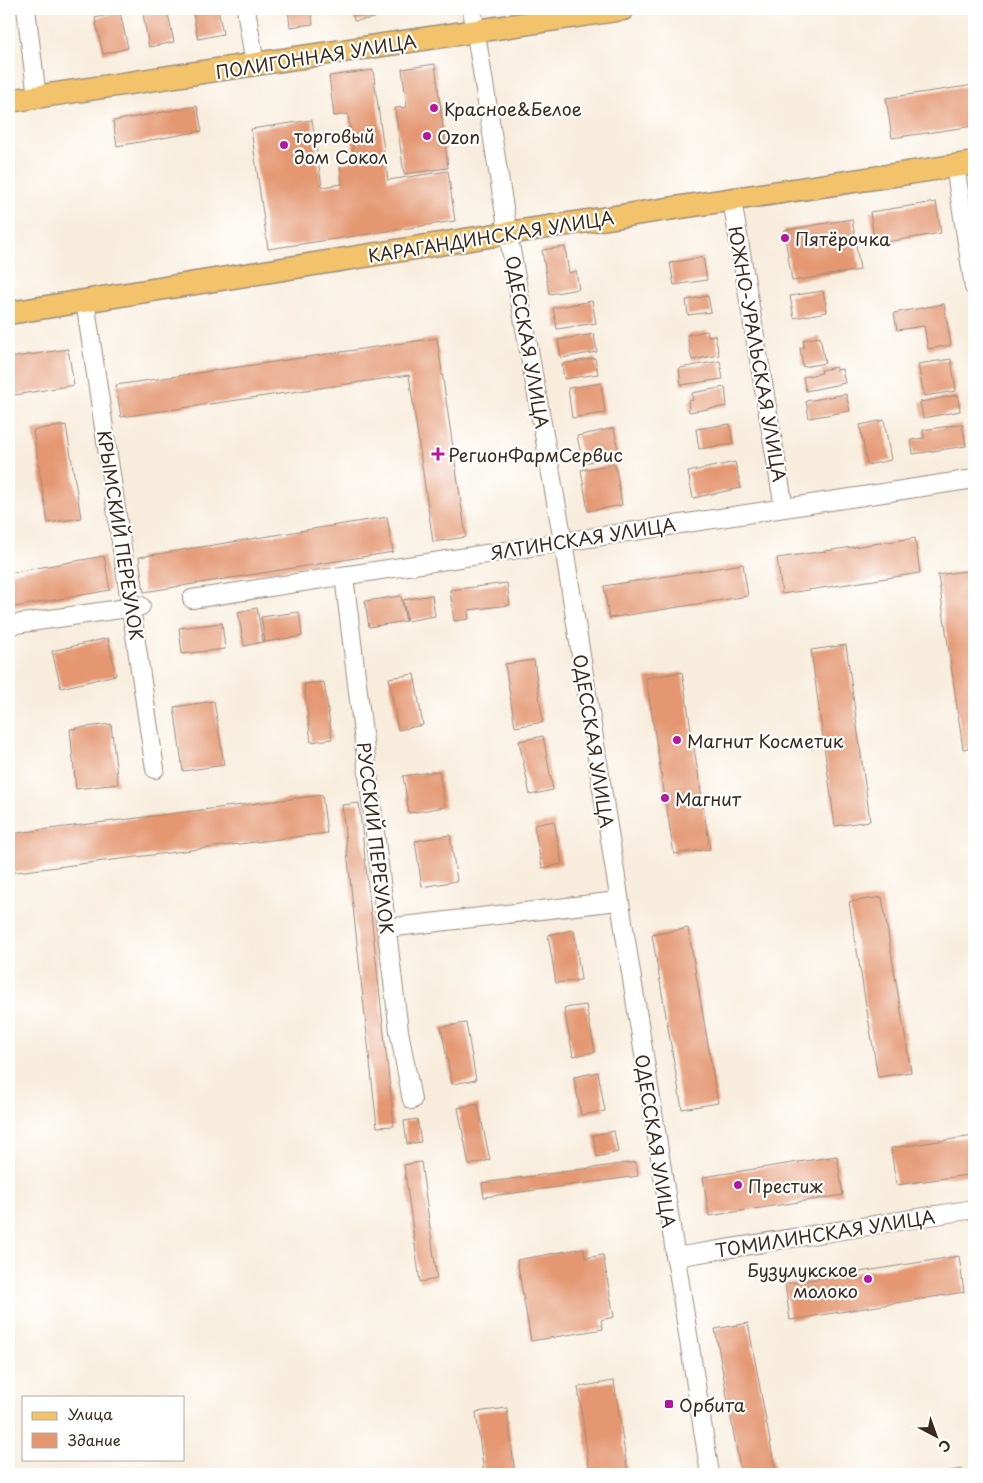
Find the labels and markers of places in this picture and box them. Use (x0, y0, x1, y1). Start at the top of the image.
place label: Красное&Белое (444, 95, 582, 122)
marker: Красное&Белое (428, 102, 440, 114)
place label: торговый дом Сокол (294, 122, 388, 170)
place label: Ozon (437, 123, 480, 150)
marker: Ozon (421, 130, 433, 142)
marker: торговый дом Сокол (278, 139, 290, 151)
place label: Пятёрочка (795, 225, 891, 252)
marker: Пятёрочка (779, 232, 791, 244)
place label: РегионФармСервис (448, 441, 623, 468)
marker: РегионФармСервис (432, 448, 444, 460)
place label: Магнит Косметик (687, 727, 844, 754)
marker: Магнит Косметик (671, 734, 683, 746)
place label: Магнит (675, 785, 742, 812)
marker: Магнит (659, 792, 671, 804)
place label: Престиж (748, 1172, 823, 1199)
marker: Престиж (732, 1179, 744, 1191)
place label: Бузулукское молоко (747, 1256, 858, 1304)
marker: Бузулукское молоко (862, 1273, 874, 1285)
place label: Орбита (679, 1391, 746, 1418)
marker: Орбита (663, 1398, 675, 1410)

